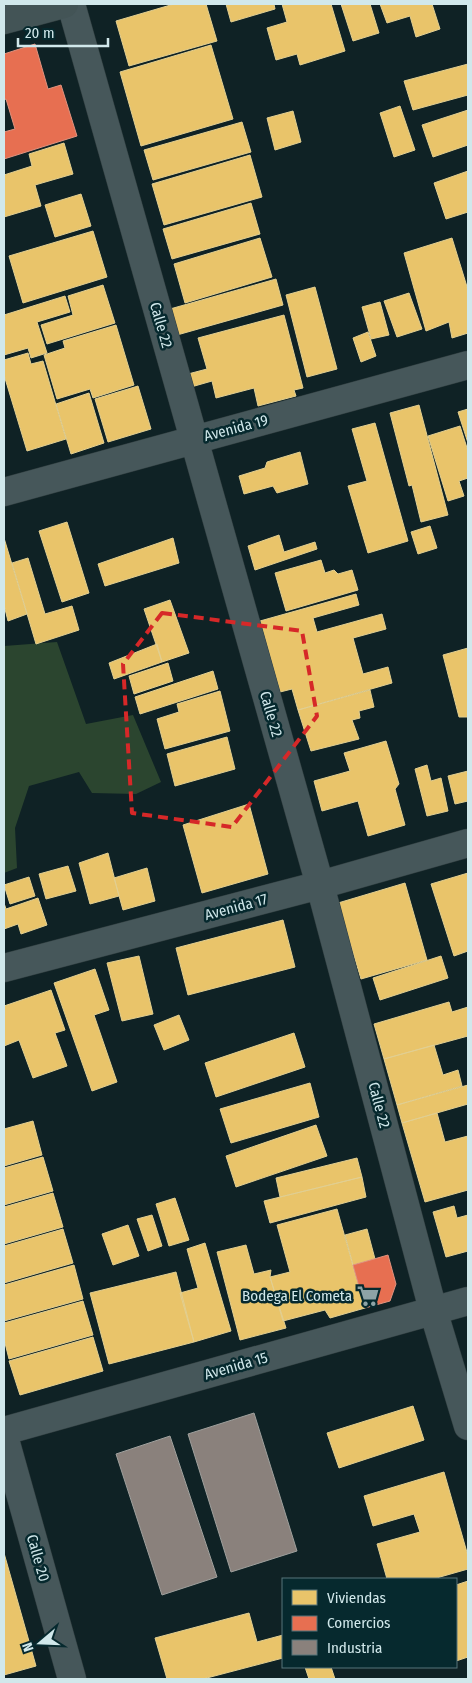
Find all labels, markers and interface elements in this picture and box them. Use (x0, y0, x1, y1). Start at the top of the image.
scale bar (18, 15, 108, 47)
text: 20 m (25, 24, 55, 42)
street label: Calle 22 (146, 300, 176, 350)
street label: Avenida 19 (202, 411, 270, 445)
street label: Calle 22 (256, 689, 286, 739)
street label: Avenida 17 (203, 890, 269, 924)
street label: Calle 22 (364, 1080, 394, 1130)
supermarket icon: Bodega El Cometa (355, 1283, 381, 1309)
place label: Bodega El Cometa (242, 1287, 352, 1305)
street label: Avenida 15 (202, 1348, 270, 1384)
street label: Calle 20 (23, 1533, 53, 1583)
legend (282, 1578, 457, 1668)
text: Viviendas (327, 1589, 386, 1607)
text: Comercios (327, 1614, 390, 1632)
north arrow (15, 1618, 65, 1668)
text: Industria (327, 1639, 382, 1657)
text: N (19, 1640, 38, 1654)

